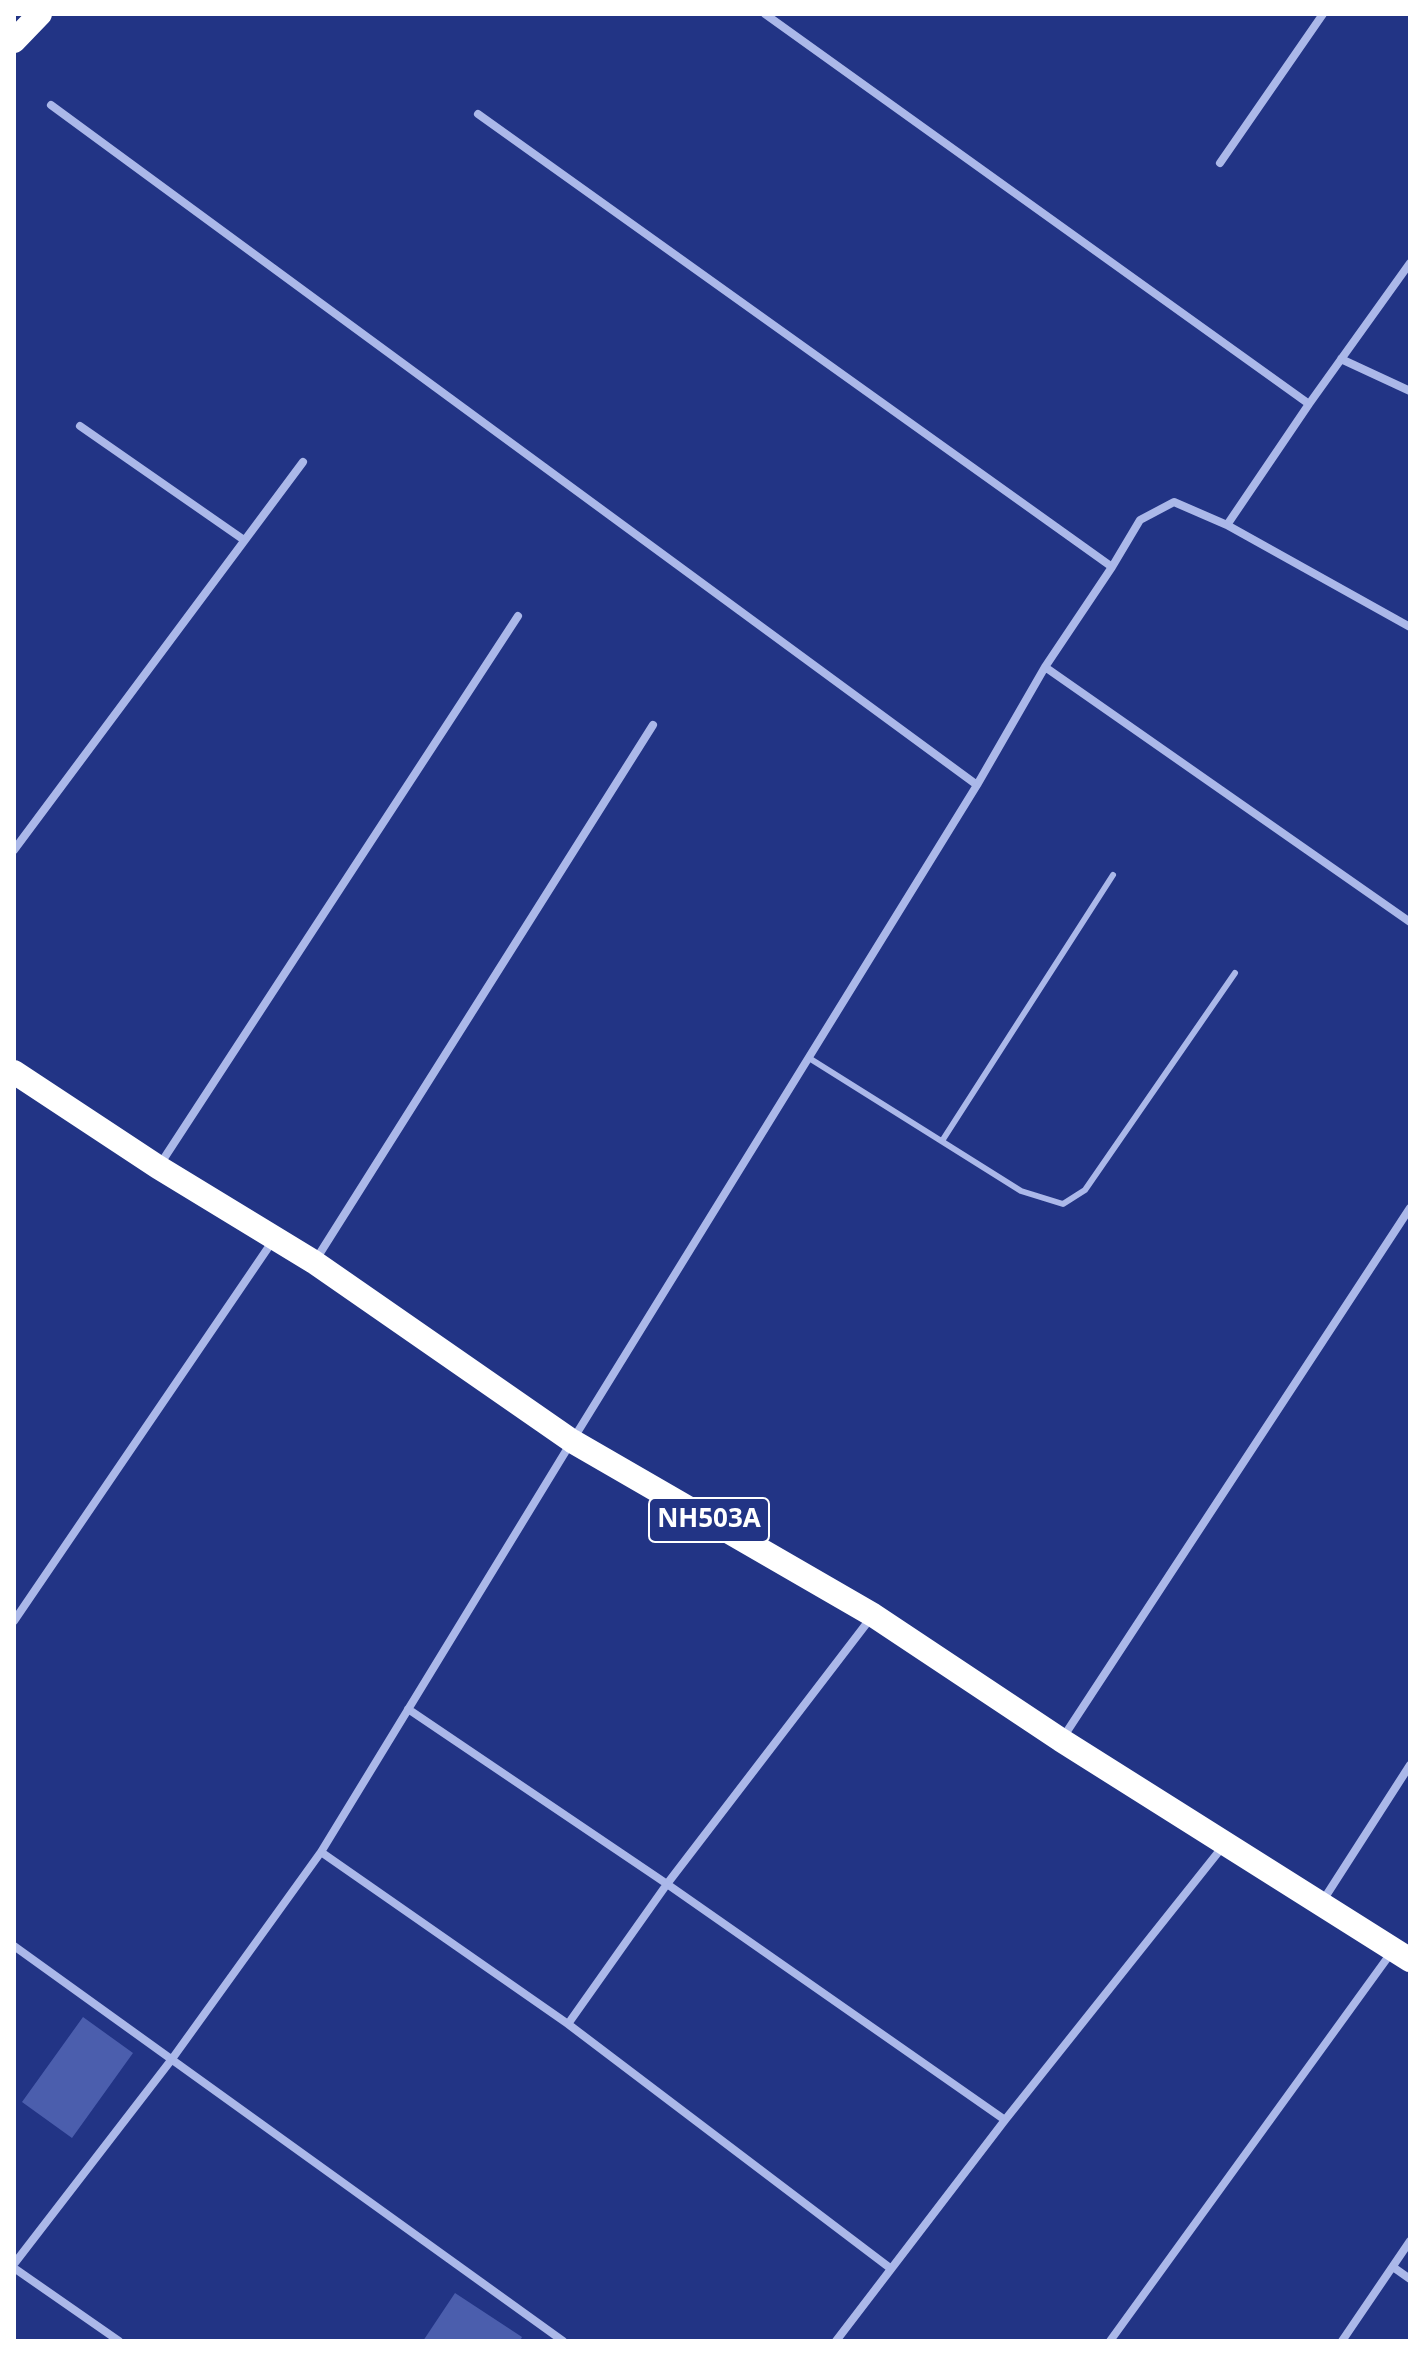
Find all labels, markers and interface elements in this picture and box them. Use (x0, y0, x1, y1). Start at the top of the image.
road number: NH503A (649, 1498, 769, 1542)

